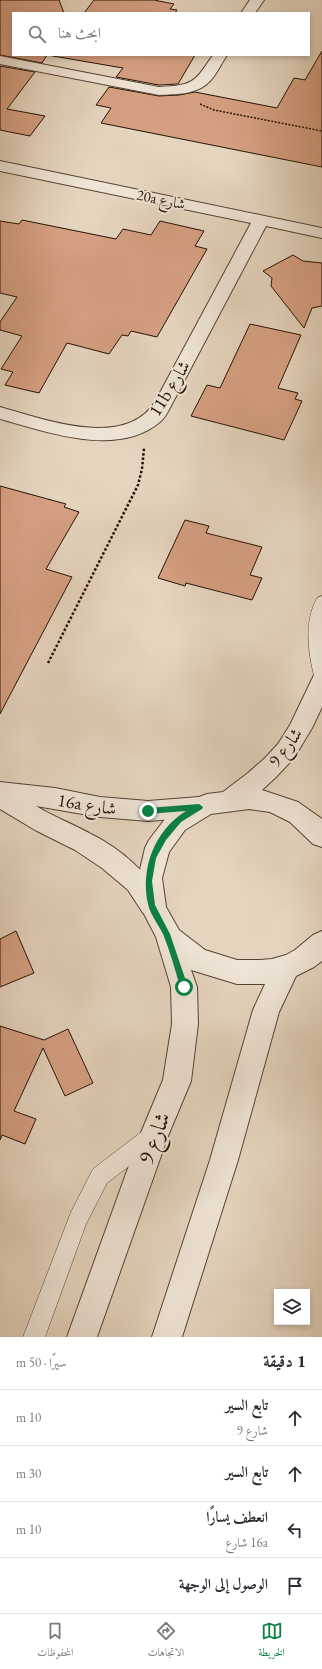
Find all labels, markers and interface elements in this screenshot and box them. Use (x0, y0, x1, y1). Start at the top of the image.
search box (12, 12, 310, 56)
icon: search (26, 23, 48, 45)
text: ابحث هنا (58, 23, 101, 42)
street label: 20a شارع (134, 185, 187, 217)
street label: 11b شارع (143, 356, 198, 422)
street label: شارع 9 (263, 723, 310, 774)
street label: 16a شارع (55, 788, 118, 824)
route end (139, 802, 157, 820)
route start (175, 978, 193, 996)
street label: شارع 9 (131, 1108, 181, 1169)
map controls (274, 1289, 310, 1325)
button: layers (274, 1289, 310, 1325)
text: 1 دقيقة (263, 1350, 306, 1372)
text: سيرًا · 50 m (16, 1354, 66, 1371)
text: تابع السير (225, 1395, 268, 1414)
icon: ahead (284, 1407, 306, 1429)
text: 10 m (16, 1409, 41, 1426)
text: شارع 9 (237, 1422, 268, 1439)
text: تابع السير (225, 1462, 268, 1481)
icon: ahead (284, 1463, 306, 1485)
text: 30 m (16, 1465, 41, 1482)
text: انعطف يسارًا (206, 1507, 268, 1526)
icon: left (284, 1519, 306, 1541)
text: 10 m (16, 1521, 41, 1538)
text: 16a شارع (225, 1534, 268, 1551)
text: الوصول إلى الوجهة (179, 1574, 268, 1593)
icon: arrive (284, 1575, 306, 1597)
tab: المحفوظات (37, 1620, 73, 1663)
tab: الاتجاهات (147, 1620, 184, 1663)
tab: الخريطة (258, 1620, 285, 1663)

